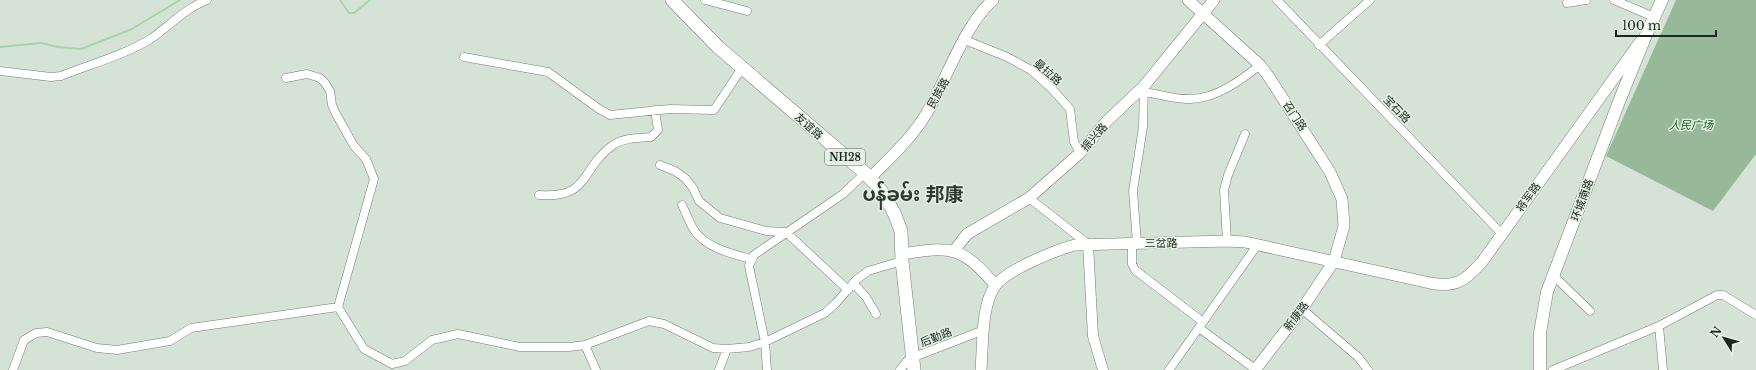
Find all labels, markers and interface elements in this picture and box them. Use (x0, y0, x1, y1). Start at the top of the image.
scale bar (1616, 12, 1716, 38)
text: 100 m (1622, 18, 1661, 33)
street label: 曼拉路 (1031, 56, 1065, 88)
street label: 民族路 (924, 75, 952, 111)
street label: 宝石路 (1381, 92, 1413, 126)
street label: 召门路 (1280, 98, 1310, 134)
street label: 友谊路 (792, 110, 826, 142)
park label: 人民广场 (1669, 118, 1714, 132)
street label: 振兴路 (1078, 120, 1110, 154)
road number: NH28 (825, 149, 865, 165)
street label: 环城南路 (1568, 177, 1596, 223)
street label: 将军路 (1513, 180, 1543, 214)
district label: ပန်ခမ်း 邦康 (863, 181, 963, 210)
street label: 三岔路 (1145, 236, 1178, 250)
street label: 新康路 (1280, 299, 1312, 333)
north arrow (1704, 318, 1744, 358)
text: N (1707, 323, 1725, 340)
street label: 后勤路 (918, 325, 954, 349)

